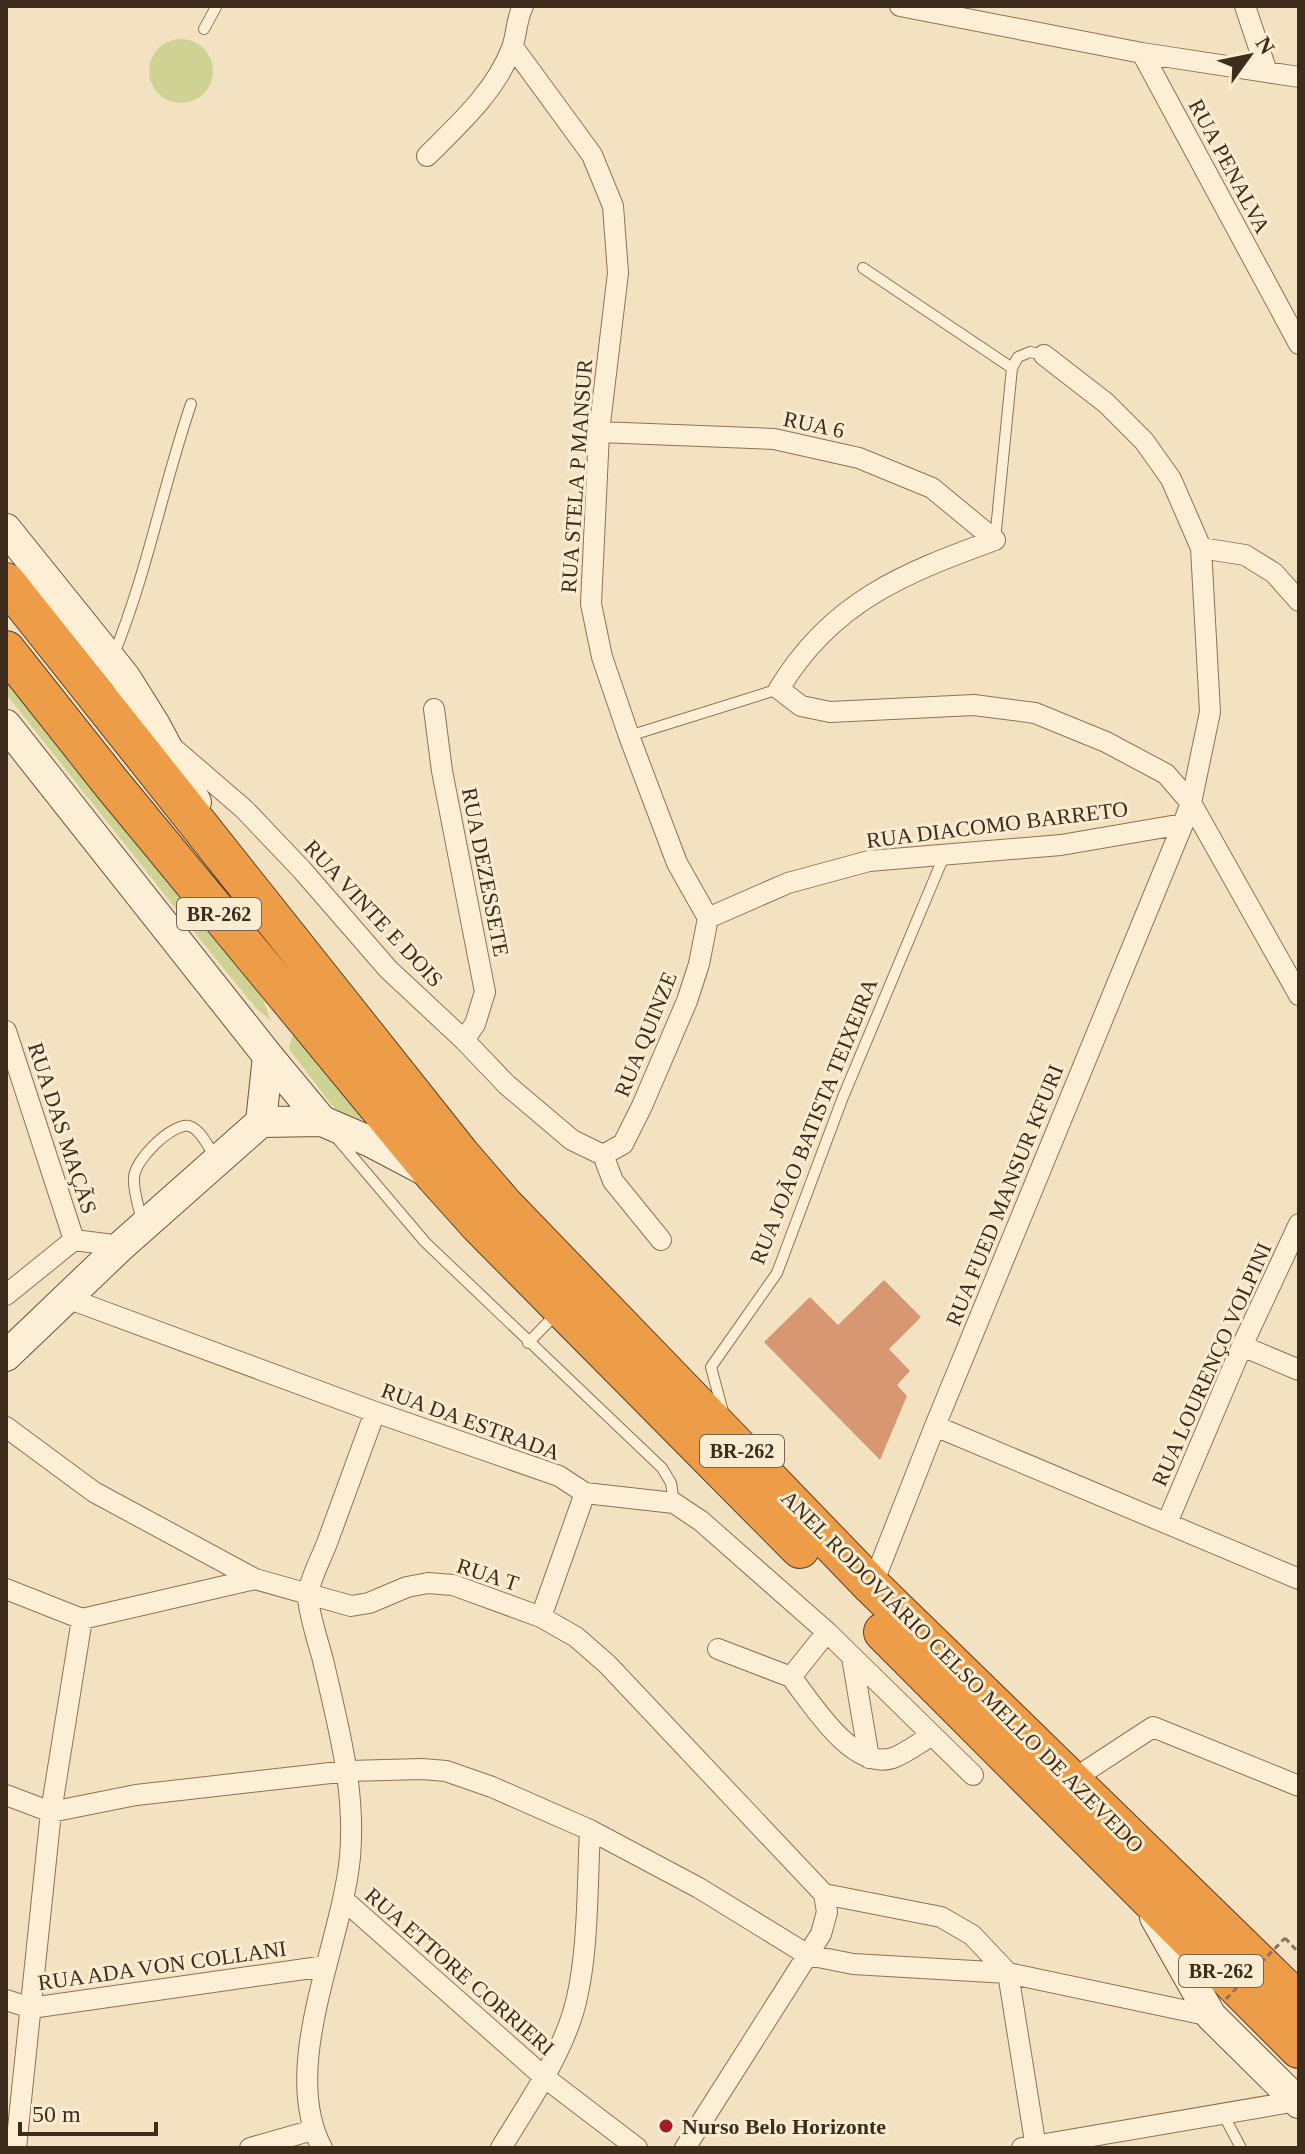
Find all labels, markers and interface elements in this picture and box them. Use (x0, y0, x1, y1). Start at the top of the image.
north arrow (1209, 16, 1289, 96)
text: N (1251, 32, 1280, 59)
street label: RUA PENALVA (1184, 95, 1276, 238)
street label: RUA STELA P MANSUR (556, 358, 597, 594)
street label: RUA 6 (781, 406, 847, 443)
street label: RUA DEZESSETE (457, 785, 514, 959)
street label: RUA DIACOMO BARRETO (865, 796, 1129, 853)
street label: RUA VINTE E DOIS (299, 835, 448, 992)
road number: BR-262 (177, 898, 261, 930)
street label: RUA QUINZE (609, 968, 682, 1100)
street label: RUA JOÃO BATISTA TEIXEIRA (744, 974, 882, 1268)
street label: RUA DAS MAÇÃS (23, 1039, 102, 1217)
street label: RUA FUED MANSUR KFURI (941, 1061, 1068, 1329)
street label: RUA LOURENÇO VOLPINI (1146, 1239, 1276, 1490)
street label: RUA DA ESTRADA (378, 1378, 564, 1465)
road number: BR-262 (700, 1435, 784, 1467)
street label: ANEL RODOVIÁRIO CELSO MELLO DE AZEVEDO (776, 1485, 1149, 1858)
street label: RUA T (454, 1553, 523, 1596)
street label: RUA ETTORE CORRIERI (360, 1882, 560, 2060)
street label: RUA ADA VON COLLANI (36, 1936, 288, 1995)
road number: BR-262 (1179, 1955, 1263, 1987)
scale bar (20, 2086, 156, 2136)
text: 50 m (32, 2101, 81, 2127)
place label: Nurso Belo Horizonte (682, 2114, 886, 2139)
marker: Nurso Belo Horizonte (657, 2117, 675, 2135)

